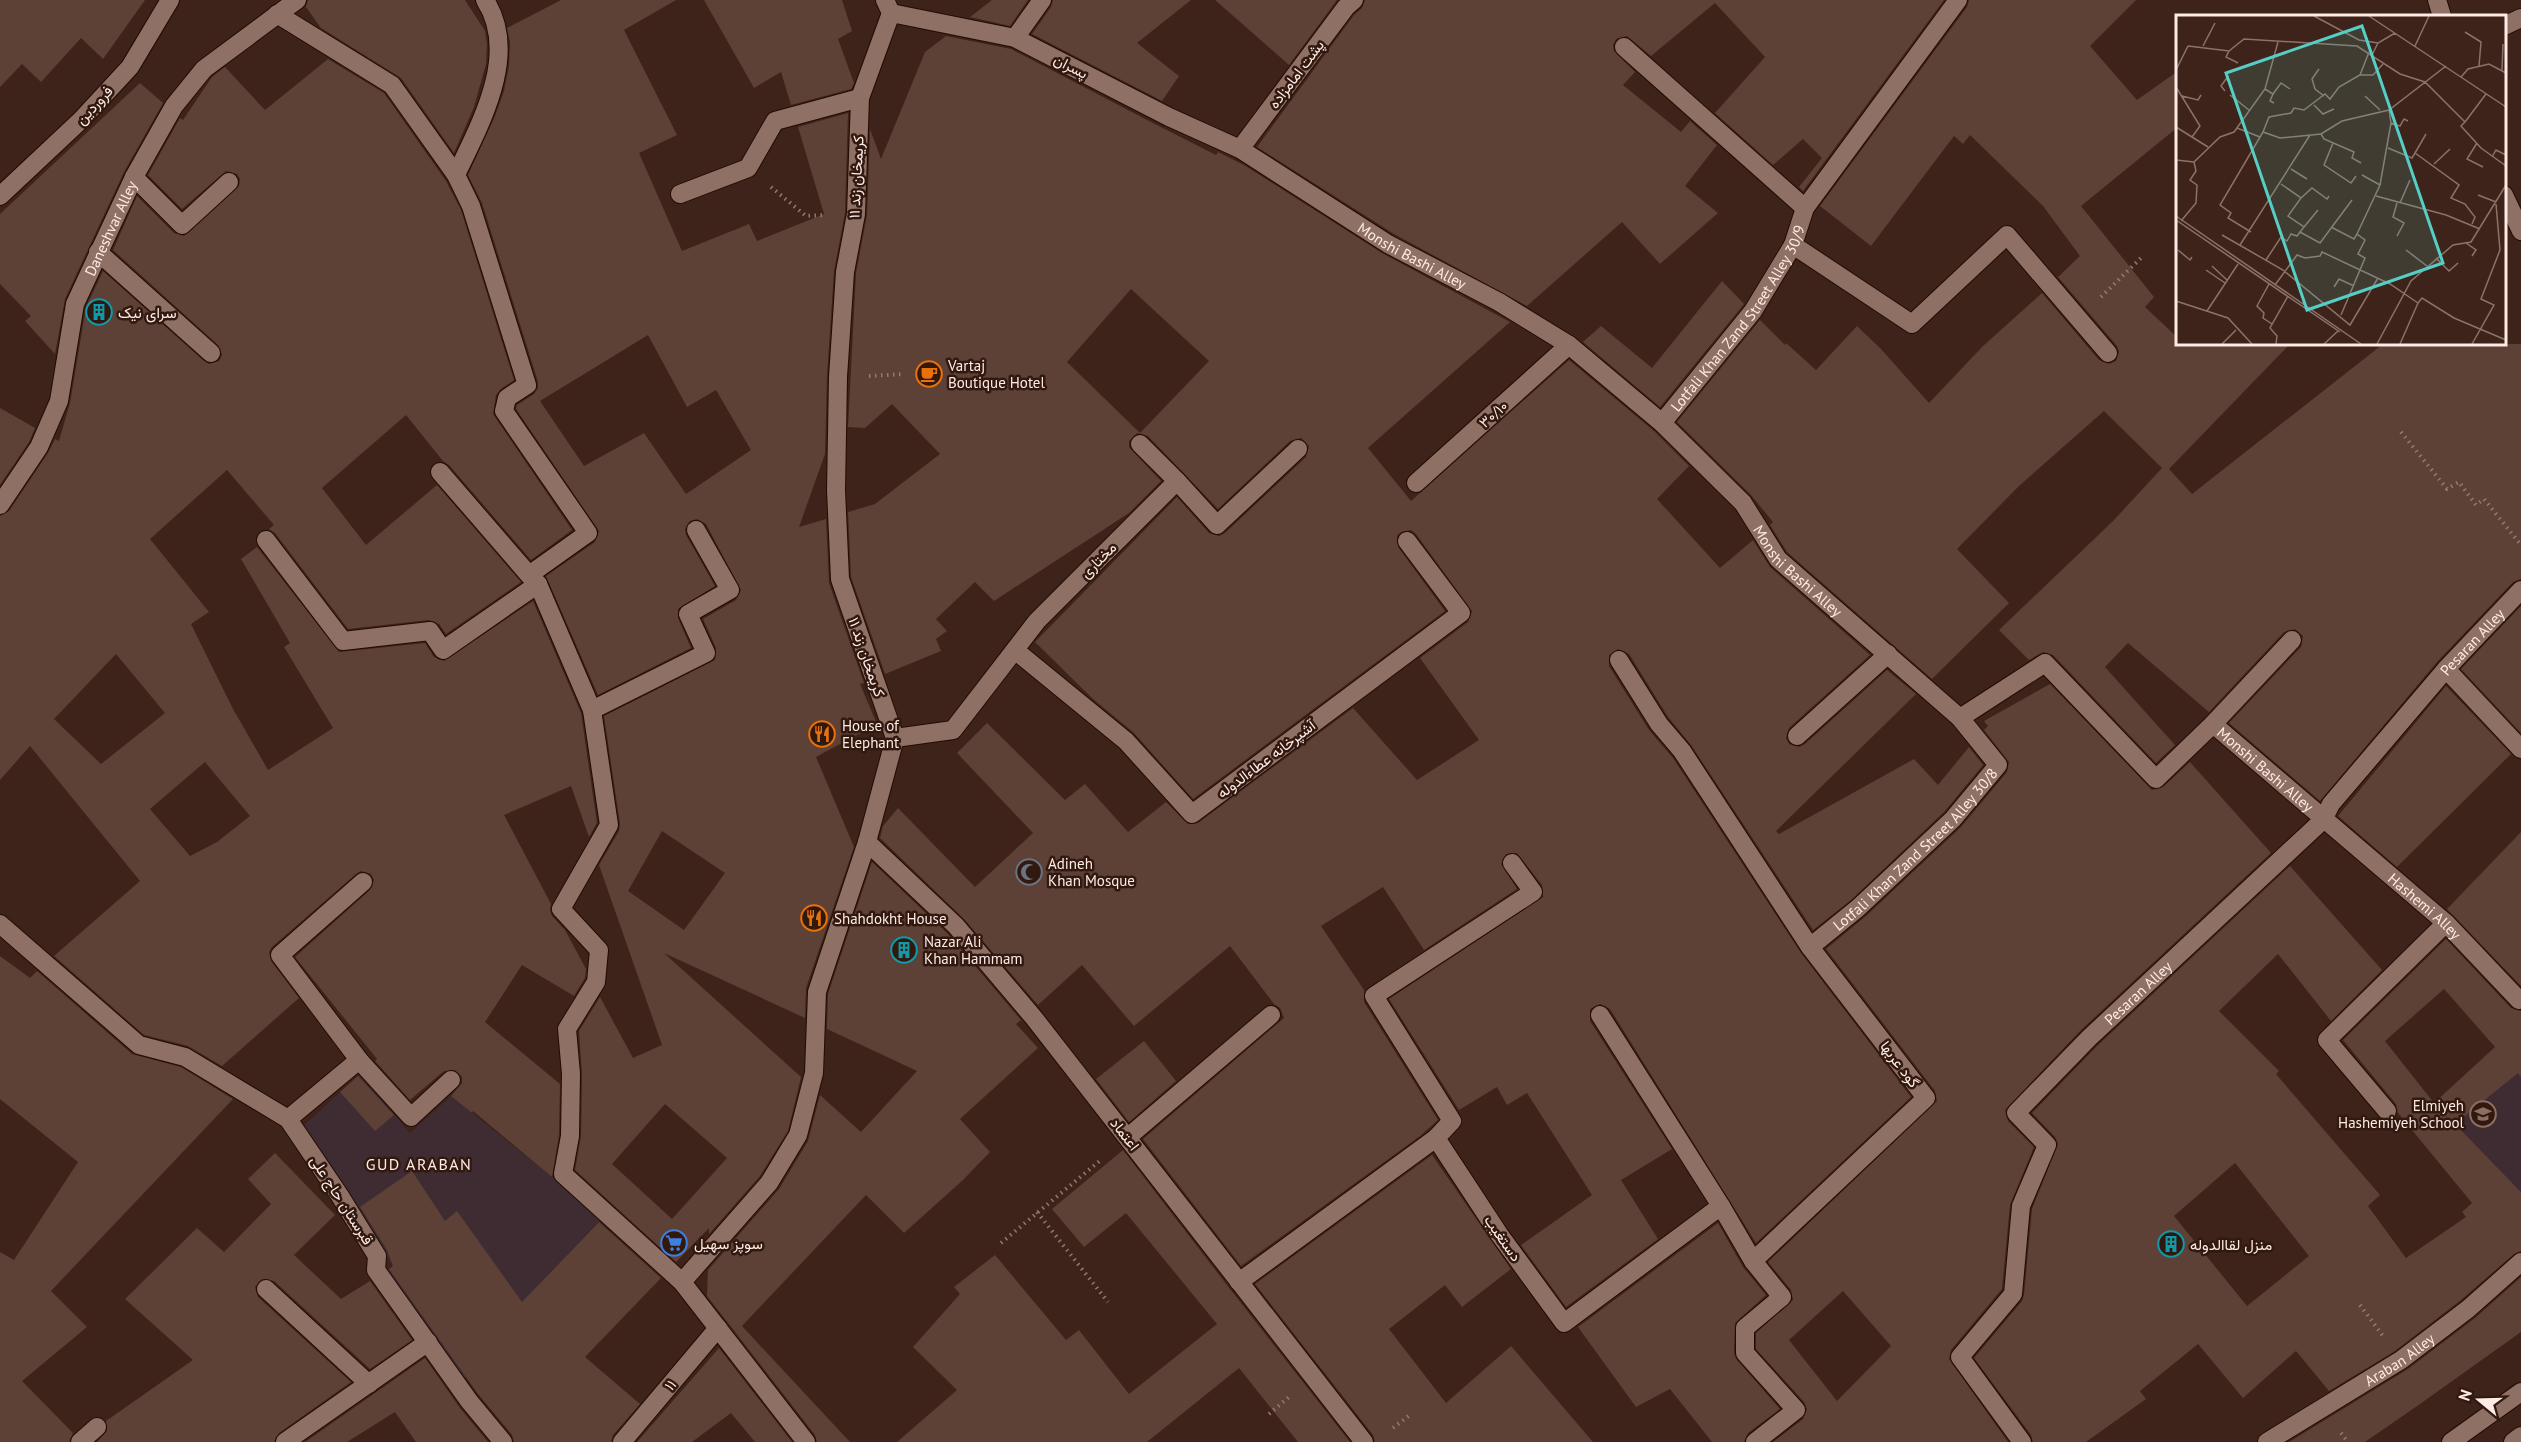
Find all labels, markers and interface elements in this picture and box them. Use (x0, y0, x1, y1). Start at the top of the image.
inset map (2176, 15, 2506, 345)
street label: پشت امامزاده (1264, 36, 1329, 113)
street label: پسران (1050, 49, 1091, 83)
street label: فروردین (71, 82, 118, 129)
street label: کریمخان زند ۱۱ (844, 135, 868, 219)
street label: Daneshvar Alley (80, 178, 141, 279)
street label: Monshi Bashi Alley (1354, 218, 1470, 293)
street label: Lotfali Khan Zand Street Alley 30/9 (1666, 222, 1808, 415)
building icon: سرای نیک (84, 297, 114, 327)
place label: سرای نیک (118, 303, 177, 323)
place label: Vartaj Boutique Hotel (947, 356, 1045, 392)
cafe icon: Vartaj Boutique Hotel (914, 359, 944, 389)
street label: ۳۰/۱۰ (1475, 396, 1511, 432)
street label: Monshi Bashi Alley (1750, 521, 1846, 620)
street label: مختاری (1076, 538, 1121, 583)
street label: Pesaran Alley (2435, 604, 2508, 679)
street label: کریمخان زند ۱۱ (844, 615, 890, 700)
street label: آشپرخانه عطاءالدوله (1213, 715, 1321, 803)
place label: House of Elephant (842, 716, 900, 752)
restaurant icon: House of Elephant (807, 719, 837, 749)
street label: Monshi Bashi Alley (2214, 723, 2318, 816)
street label: Lotfali Khan Zand Street Alley 30/8 (1829, 764, 2001, 934)
place label: Adineh Khan Mosque (1048, 854, 1135, 890)
mosque icon: Adineh Khan Mosque (1014, 857, 1044, 887)
street label: Hashemi Alley (2385, 869, 2466, 943)
restaurant icon: Shahdokht House (799, 903, 829, 933)
place label: Shahdokht House (834, 909, 947, 928)
place label: Nazar Ali Khan Hammam (924, 932, 1023, 968)
building icon: Nazar Ali Khan Hammam (889, 935, 919, 965)
street label: Pesaran Alley (2100, 957, 2175, 1029)
street label: گود عربها (1876, 1037, 1924, 1091)
place label: Elmiyeh Hashemiyeh School (2338, 1096, 2465, 1132)
school or university icon: Elmiyeh Hashemiyeh School (2468, 1099, 2498, 1129)
street label: اعتماد (1106, 1114, 1144, 1154)
street label: قبرستان حاج علی (304, 1152, 378, 1249)
district label: GUD ARABAN (366, 1154, 472, 1174)
street label: دستغیب (1480, 1211, 1526, 1265)
supermarket icon: سوپز سهیل (659, 1228, 689, 1258)
building icon: منزل لقاالدوله (2156, 1229, 2186, 1259)
place label: سوپز سهیل (694, 1234, 763, 1254)
place label: منزل لقاالدوله (2190, 1235, 2272, 1254)
street label: Araban Alley (2361, 1329, 2438, 1390)
north arrow (2449, 1370, 2509, 1430)
street label: ۱۱ (660, 1376, 680, 1394)
text: N (2454, 1387, 2476, 1403)

